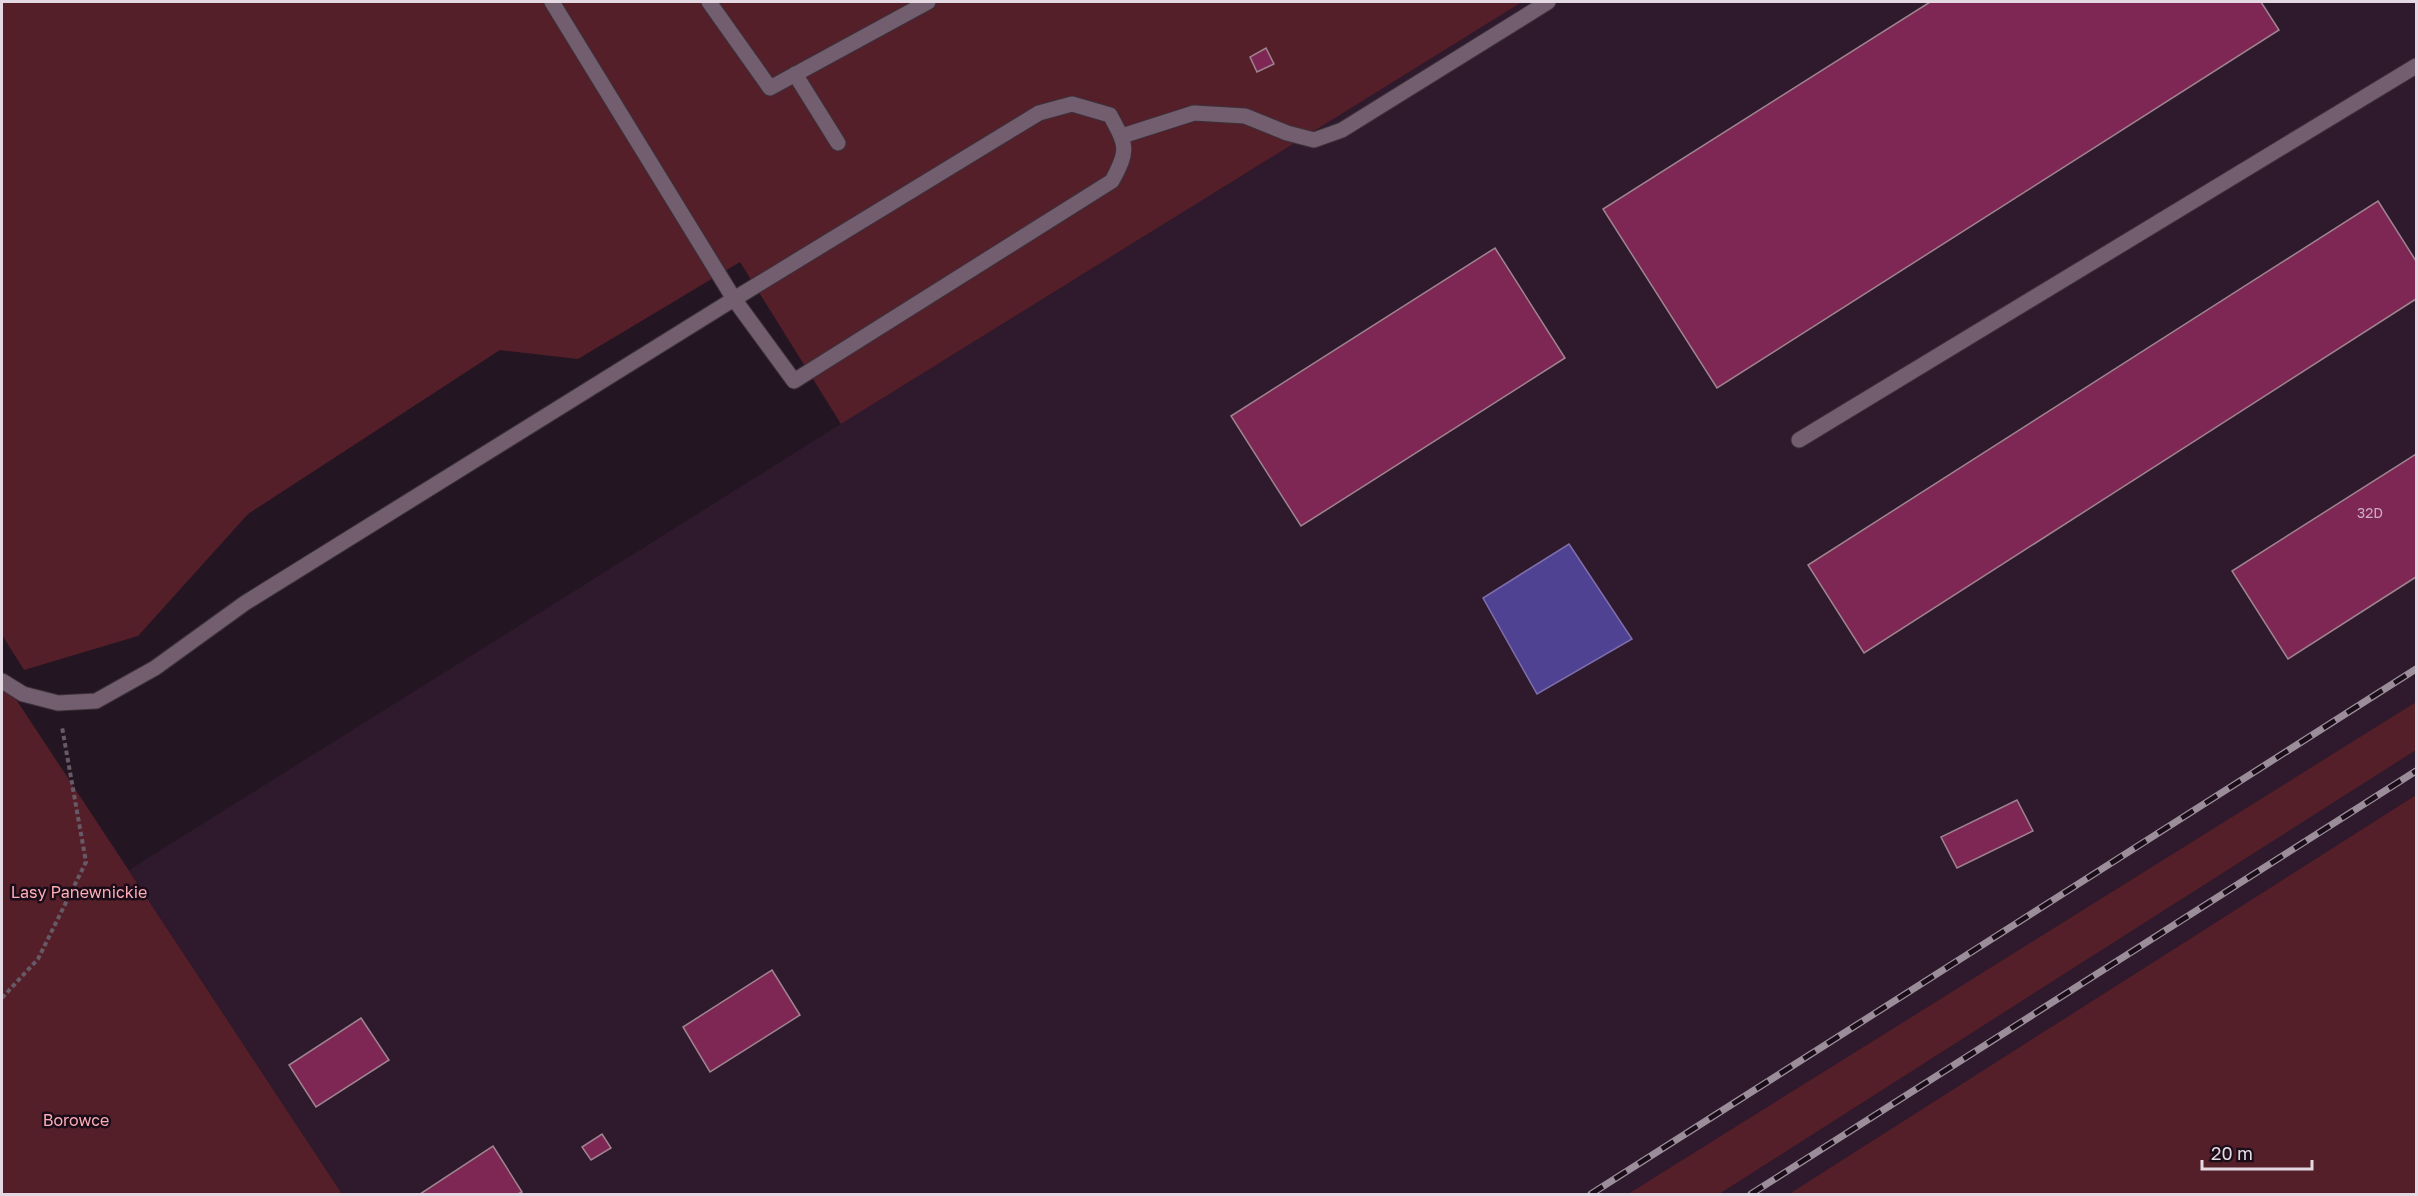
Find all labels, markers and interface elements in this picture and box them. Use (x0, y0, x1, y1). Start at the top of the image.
house number: 32D (2357, 504, 2383, 521)
park label: Lasy Panewnickie (11, 882, 147, 902)
park label: Borowce (43, 1110, 109, 1130)
scale bar (2202, 1133, 2312, 1171)
text: 20 m (2211, 1142, 2253, 1164)

